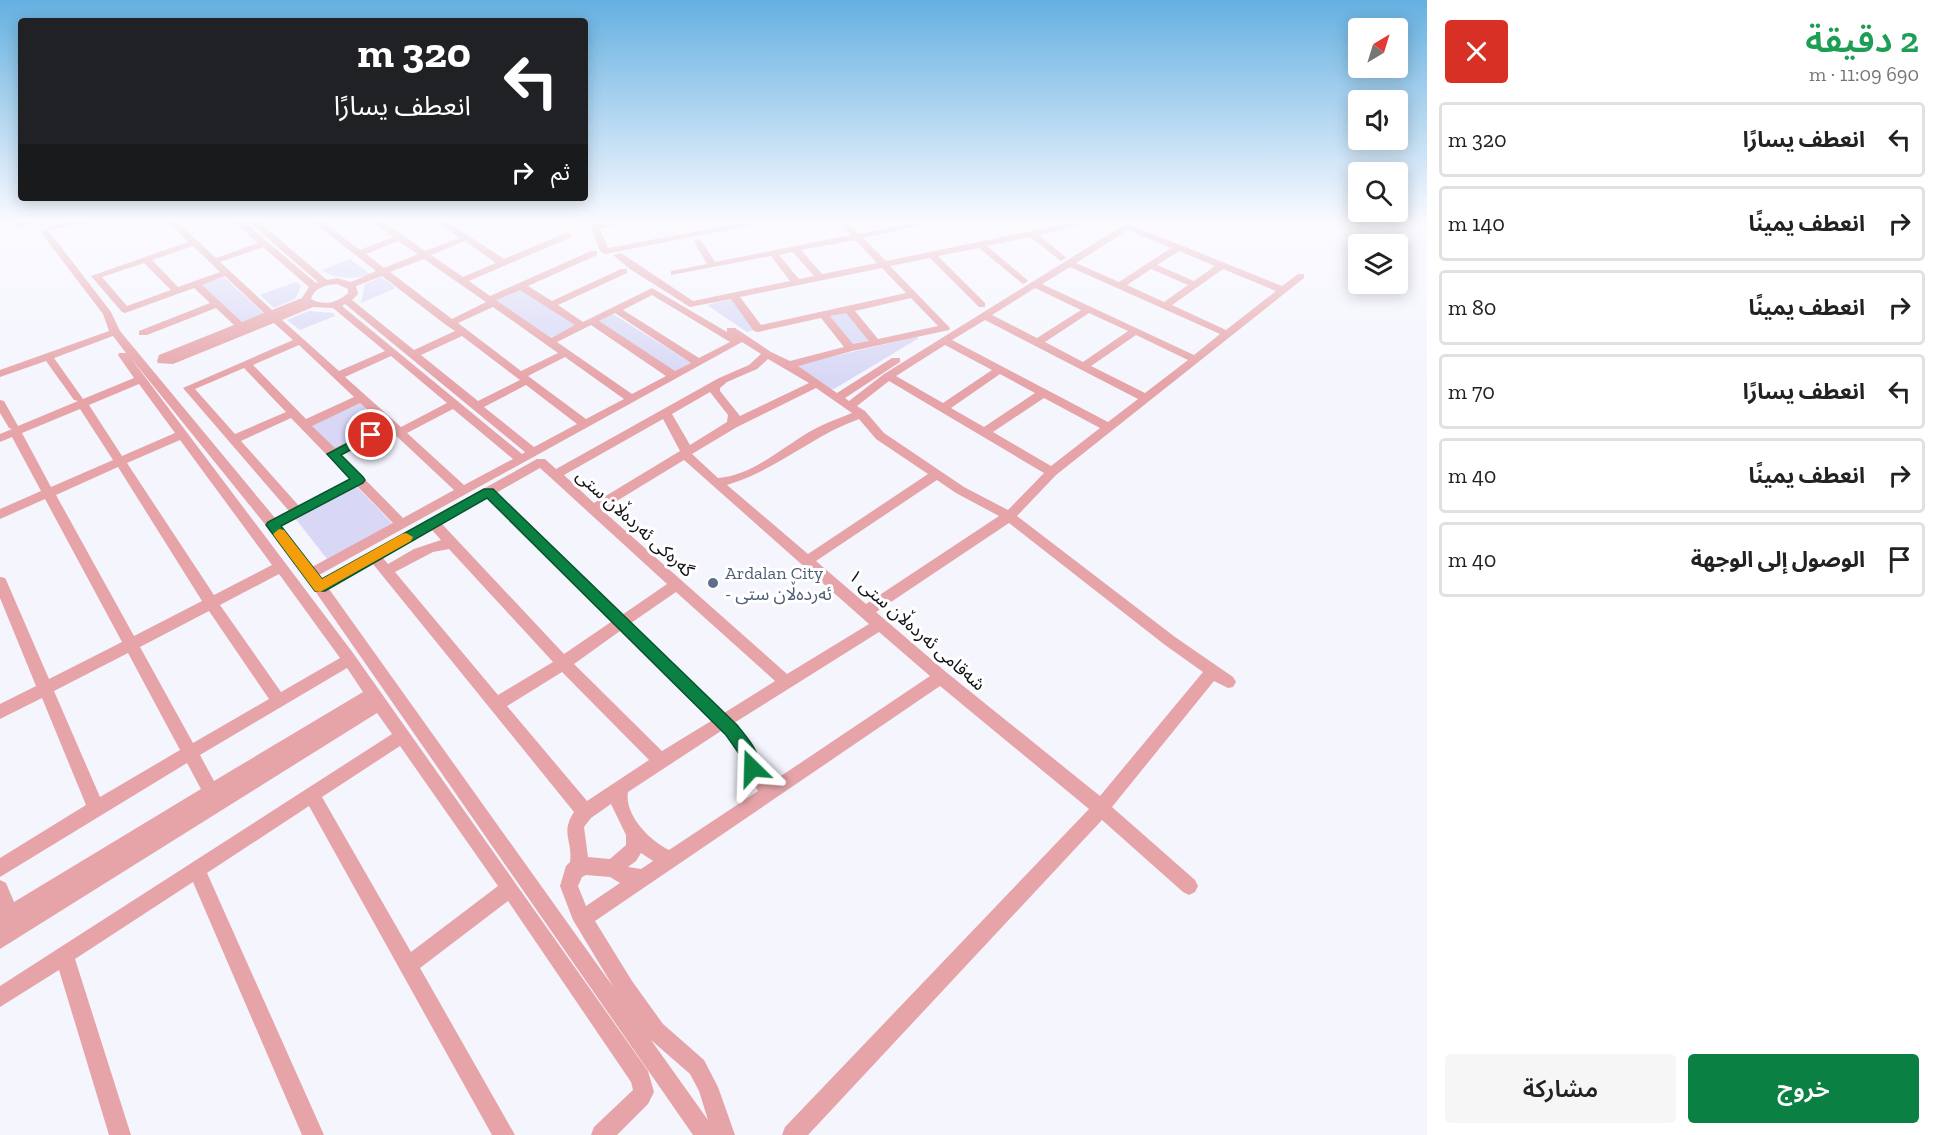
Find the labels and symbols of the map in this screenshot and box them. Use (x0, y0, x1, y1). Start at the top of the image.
north arrow (1348, 18, 1408, 78)
pin (345, 409, 396, 460)
street label: گەرەکی ئەردەڵان ستی (572, 463, 700, 582)
place label: Ardalan City - ئەردەڵان ستی (725, 562, 832, 605)
street label: شەقامی ئەردەڵان ستی ١ (844, 563, 991, 695)
marker: Ardalan City - ئەردەڵان ستی (706, 576, 720, 590)
position arrow (720, 736, 784, 800)

